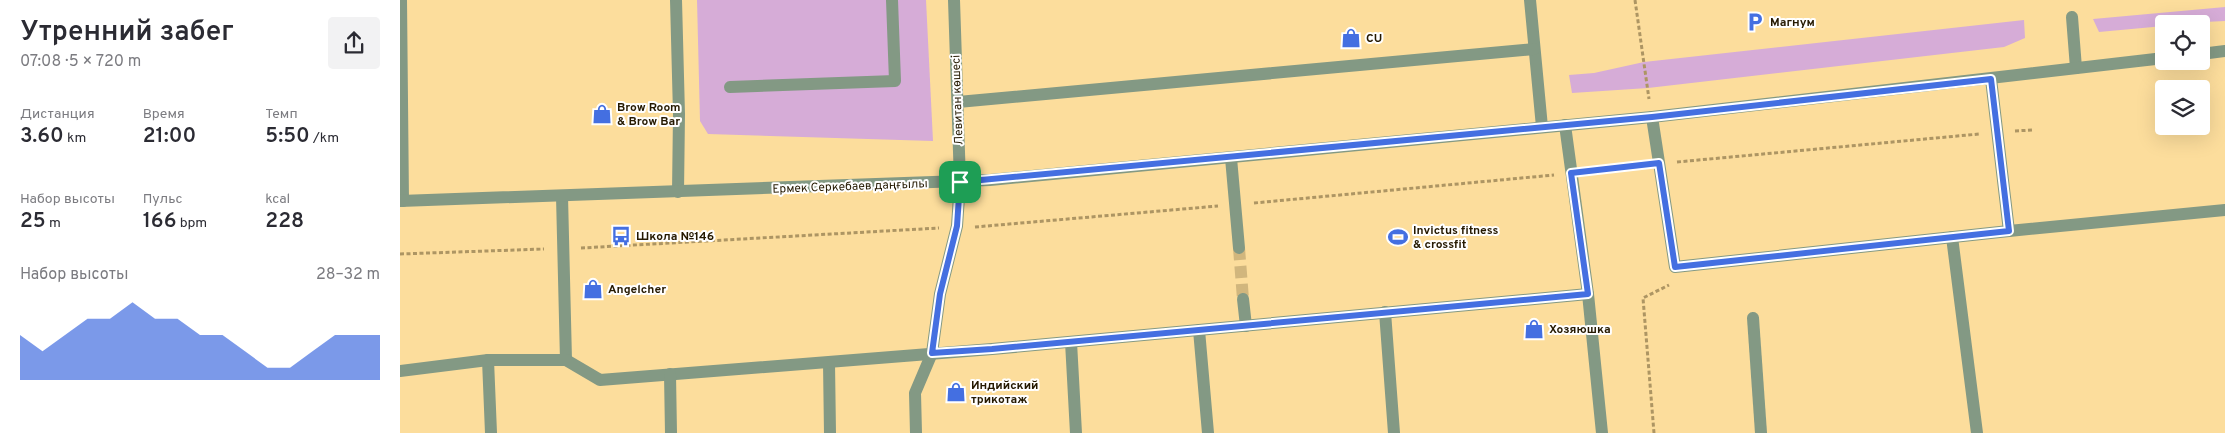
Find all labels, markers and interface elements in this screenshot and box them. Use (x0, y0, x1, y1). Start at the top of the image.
parking icon: Магнум (1744, 11, 1766, 33)
text: Утренний забег (20, 15, 234, 51)
place label: Магнум (1770, 15, 1815, 31)
map controls (2155, 15, 2210, 135)
button: locate (2155, 15, 2210, 70)
button: share (328, 17, 380, 69)
shop icon: CU (1340, 27, 1362, 49)
place label: CU (1366, 31, 1382, 47)
text: 07:08 · 5 × 720 m (20, 52, 141, 72)
street label: Левитан көшесі (948, 54, 968, 145)
button: layers (2155, 80, 2210, 135)
place label: Brow Room & Brow Bar (617, 100, 681, 130)
shop icon: Brow Room & Brow Bar (591, 103, 613, 125)
text: Дистанция (20, 106, 95, 123)
text: Время (143, 106, 185, 123)
text: Темп (265, 106, 298, 123)
text: 3.60 (20, 123, 64, 150)
text: 21:00 (143, 123, 196, 150)
text: 5:50 (265, 123, 310, 150)
text: km (64, 130, 86, 147)
text: /km (310, 130, 339, 147)
pin (939, 161, 981, 203)
icon: arrive (946, 168, 974, 196)
street label: Ермек Серкебаев даңғылы (772, 176, 928, 198)
text: Набор высоты (20, 191, 115, 208)
text: Пульс (143, 191, 183, 208)
text: kcal (265, 191, 290, 208)
text: 25 (20, 208, 46, 235)
text: 166 (143, 208, 176, 235)
text: 228 (265, 208, 304, 235)
text: m (46, 215, 61, 232)
text: bpm (176, 215, 207, 232)
place label: Invictus fitness & crossfit (1413, 223, 1499, 253)
bus stop icon: Школа №146 (610, 225, 632, 247)
sports icon: Invictus fitness & crossfit (1387, 226, 1409, 248)
place label: Школа №146 (636, 229, 714, 245)
text: Набор высоты (20, 265, 128, 285)
text: 28–32 m (316, 265, 380, 285)
shop icon: Angelcher (582, 278, 604, 300)
place label: Angelcher (608, 282, 666, 298)
shop icon: Хозяюшка (1523, 318, 1545, 340)
place label: Хозяюшка (1549, 322, 1611, 338)
place label: Индийский трикотаж (971, 378, 1039, 408)
shop icon: Индийский трикотаж (945, 381, 967, 403)

